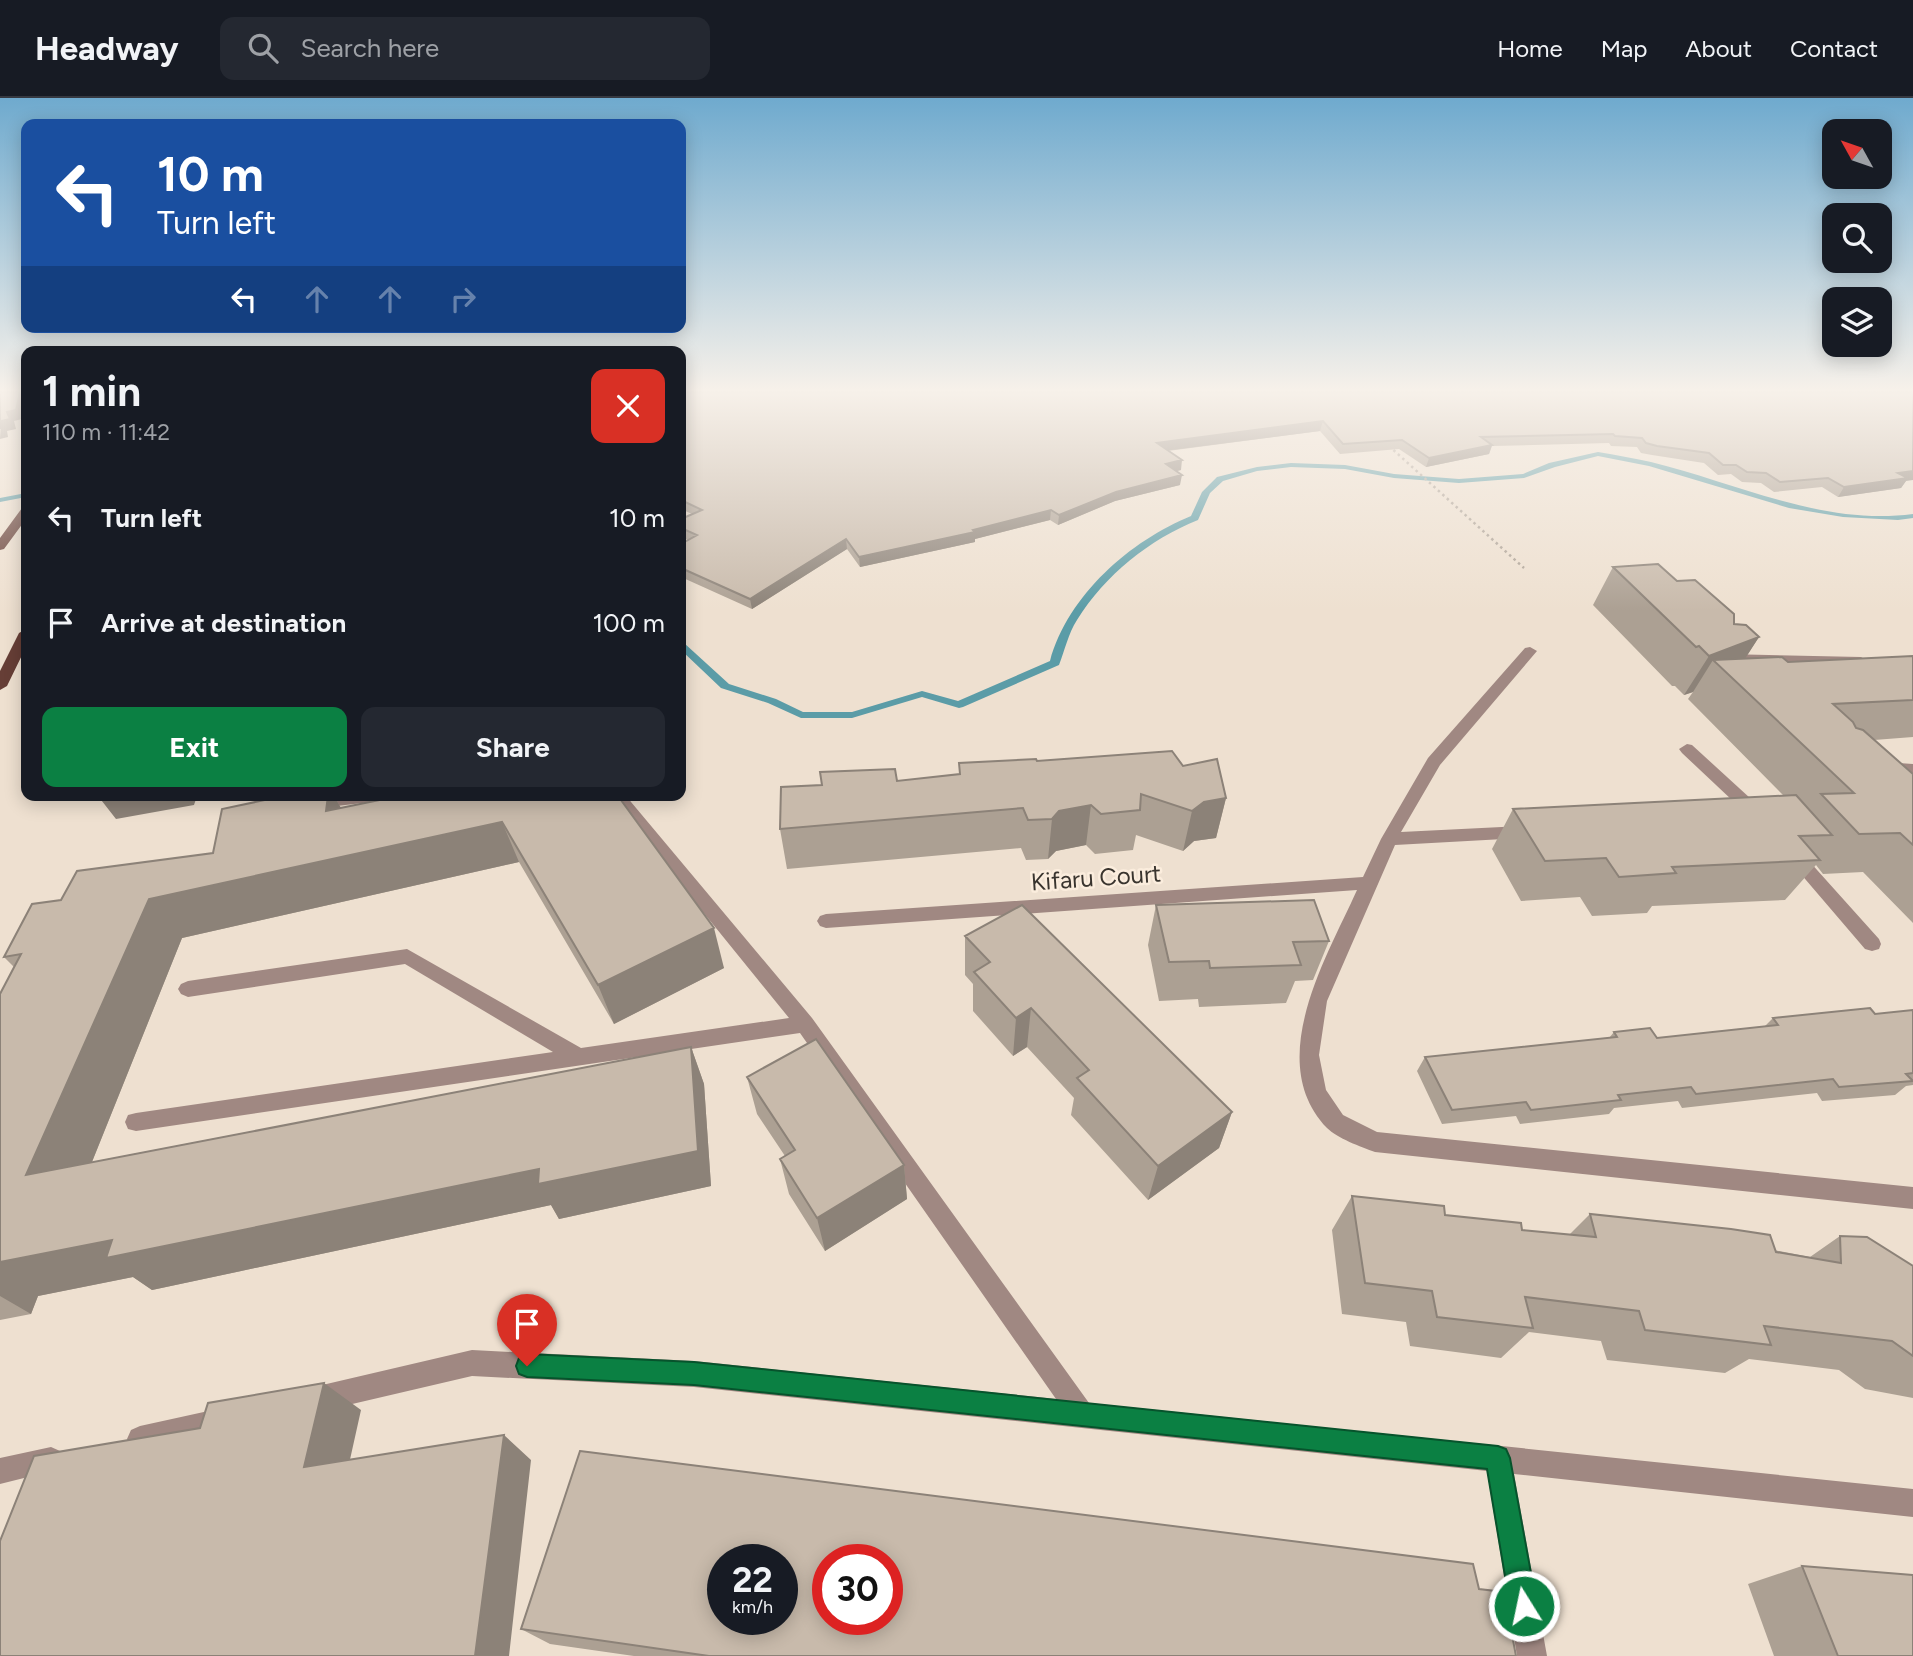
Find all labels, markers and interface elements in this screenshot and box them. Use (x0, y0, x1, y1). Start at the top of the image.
search box (220, 17, 710, 80)
text: Headway (35, 29, 178, 68)
icon: search (244, 29, 282, 67)
text: Search here (300, 32, 439, 64)
text: Home (1497, 34, 1563, 63)
text: Map (1601, 34, 1647, 63)
text: About (1685, 34, 1752, 63)
text: Contact (1790, 34, 1878, 63)
north arrow (1822, 119, 1892, 189)
map controls (1822, 119, 1892, 357)
text: 10 m (157, 144, 264, 203)
icon: left (42, 147, 133, 238)
button: search (1822, 203, 1892, 273)
text: Turn left (157, 204, 276, 242)
icon: left (225, 280, 263, 318)
icon: ahead (298, 280, 336, 318)
icon: ahead (371, 280, 409, 318)
icon: right (444, 280, 482, 318)
button: layers (1822, 287, 1892, 357)
text: 1 min (42, 366, 141, 417)
button: close (591, 369, 665, 443)
text: 110 m · 11:42 (42, 418, 170, 446)
icon: left (42, 499, 80, 537)
text: Turn left (101, 502, 202, 534)
text: 10 m (609, 502, 665, 534)
icon: arrive (42, 604, 80, 642)
text: Arrive at destination (101, 607, 346, 639)
text: 100 m (592, 607, 665, 639)
button: Exit (42, 707, 347, 787)
button: Share (361, 707, 665, 787)
street label: Kifaru Court (1030, 858, 1162, 897)
pin (497, 1294, 557, 1366)
icon: arrive (508, 1305, 546, 1343)
speed limit sign: 30 (812, 1544, 903, 1635)
text: 22 (732, 1559, 773, 1601)
position arrow (1487, 1569, 1561, 1643)
text: km/h (732, 1596, 773, 1618)

